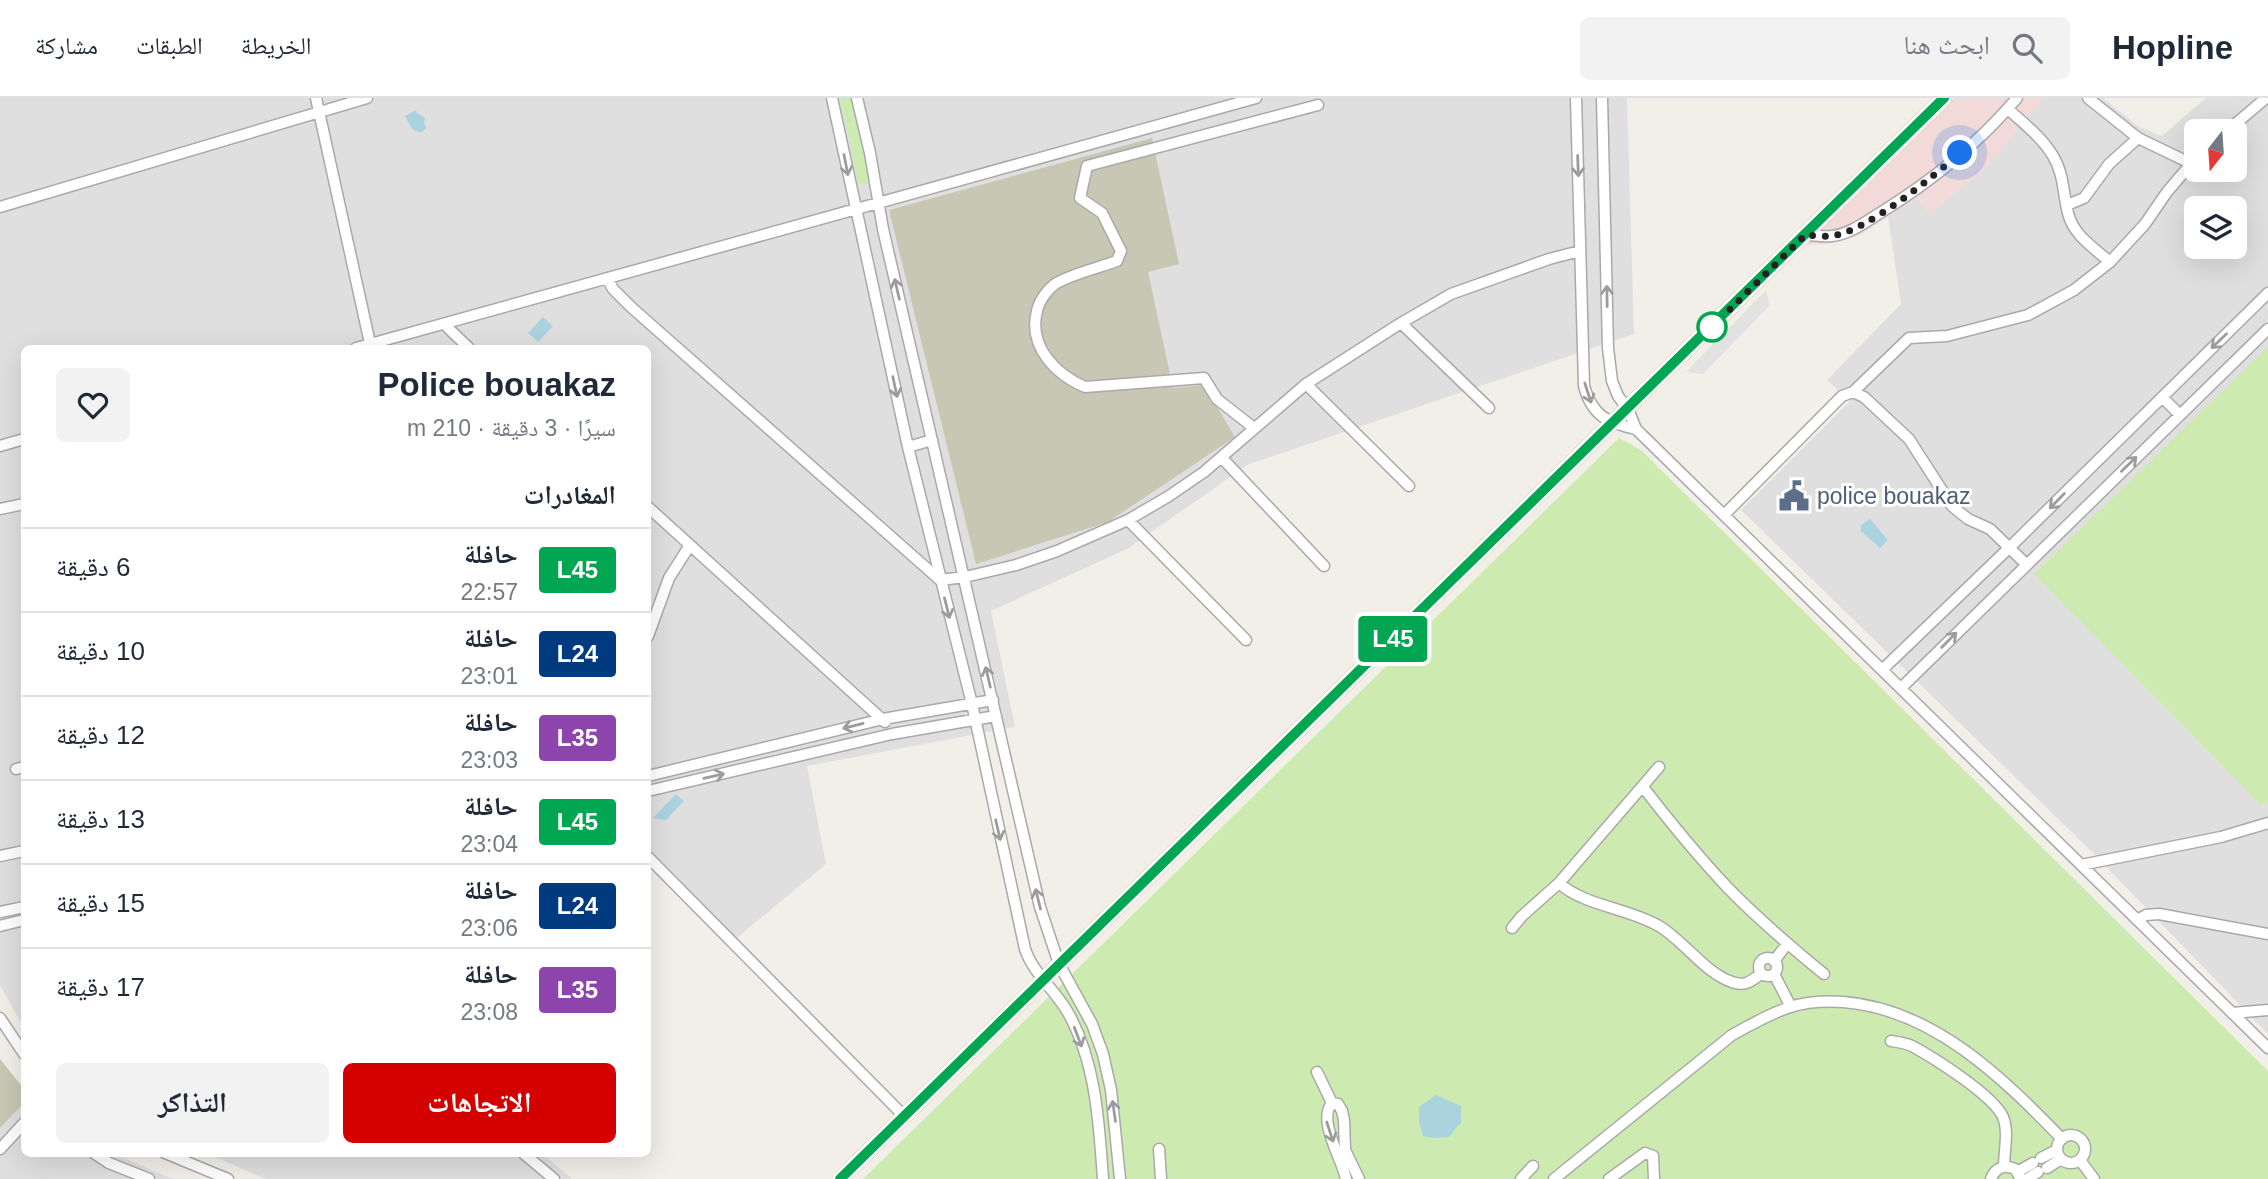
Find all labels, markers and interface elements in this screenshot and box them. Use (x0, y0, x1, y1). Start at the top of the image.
search box (1580, 17, 2070, 80)
icon: search (2008, 29, 2046, 67)
text: Hopline (2112, 29, 2233, 66)
text: ابحث هنا (1904, 30, 1990, 60)
text: مشاركة (35, 32, 98, 59)
text: الطبقات (136, 32, 203, 59)
text: الخريطة (241, 32, 311, 59)
north arrow (2184, 119, 2247, 182)
map controls (2184, 119, 2247, 259)
your location (1942, 135, 1977, 170)
one-way arrow (840, 153, 854, 176)
one-way arrow (1571, 154, 1585, 177)
button: layers (2184, 196, 2247, 259)
one-way arrow (890, 278, 903, 301)
one-way arrow (1600, 285, 1613, 308)
unlabelled marker (1697, 312, 1727, 342)
one-way arrow (2211, 332, 2228, 349)
text: Police bouakaz (378, 366, 616, 403)
button: heart (56, 368, 130, 442)
one-way arrow (889, 375, 902, 398)
one-way arrow (1583, 381, 1595, 403)
text: سيرًا · 3 دقيقة · 210 m (407, 415, 616, 441)
one-way arrow (2121, 456, 2138, 473)
public building icon: police bouakaz (1777, 479, 1811, 513)
text: المغادرات (524, 480, 616, 510)
place label: police bouakaz (1817, 483, 1970, 509)
one-way arrow (2049, 492, 2066, 509)
text: حافلة (464, 539, 518, 569)
text: 6 دقيقة (56, 552, 131, 582)
text: L45 (557, 556, 598, 583)
text: 22:57 (460, 579, 518, 605)
one-way arrow (942, 597, 955, 619)
line badge: L45 (1353, 616, 1433, 662)
text: حافلة (464, 623, 518, 653)
text: L45 (1372, 625, 1414, 652)
one-way arrow (1940, 632, 1957, 649)
text: 10 دقيقة (56, 636, 145, 666)
text: L24 (557, 640, 598, 667)
text: 23:01 (460, 663, 518, 689)
one-way arrow (980, 666, 994, 689)
text: حافلة (464, 707, 518, 737)
text: 12 دقيقة (56, 720, 145, 750)
one-way arrow (843, 720, 865, 733)
text: L35 (557, 724, 598, 751)
text: 23:03 (460, 747, 518, 773)
one-way arrow (702, 768, 725, 782)
text: حافلة (464, 791, 518, 821)
text: 13 دقيقة (56, 804, 145, 834)
text: L45 (557, 808, 598, 835)
one-way arrow (992, 818, 1005, 841)
text: 23:04 (460, 831, 518, 857)
text: حافلة (464, 875, 518, 905)
text: 15 دقيقة (56, 888, 145, 918)
one-way arrow (1031, 888, 1045, 911)
text: L24 (557, 892, 598, 919)
text: 23:06 (460, 915, 518, 941)
text: حافلة (464, 959, 518, 989)
text: 17 دقيقة (56, 972, 145, 1002)
text: L35 (557, 976, 598, 1003)
text: 23:08 (460, 999, 518, 1025)
one-way arrow (1072, 1026, 1085, 1048)
button: التذاكر (56, 1063, 329, 1143)
button: الاتجاهات (343, 1063, 616, 1143)
one-way arrow (1107, 1100, 1120, 1123)
one-way arrow (1325, 1120, 1338, 1142)

